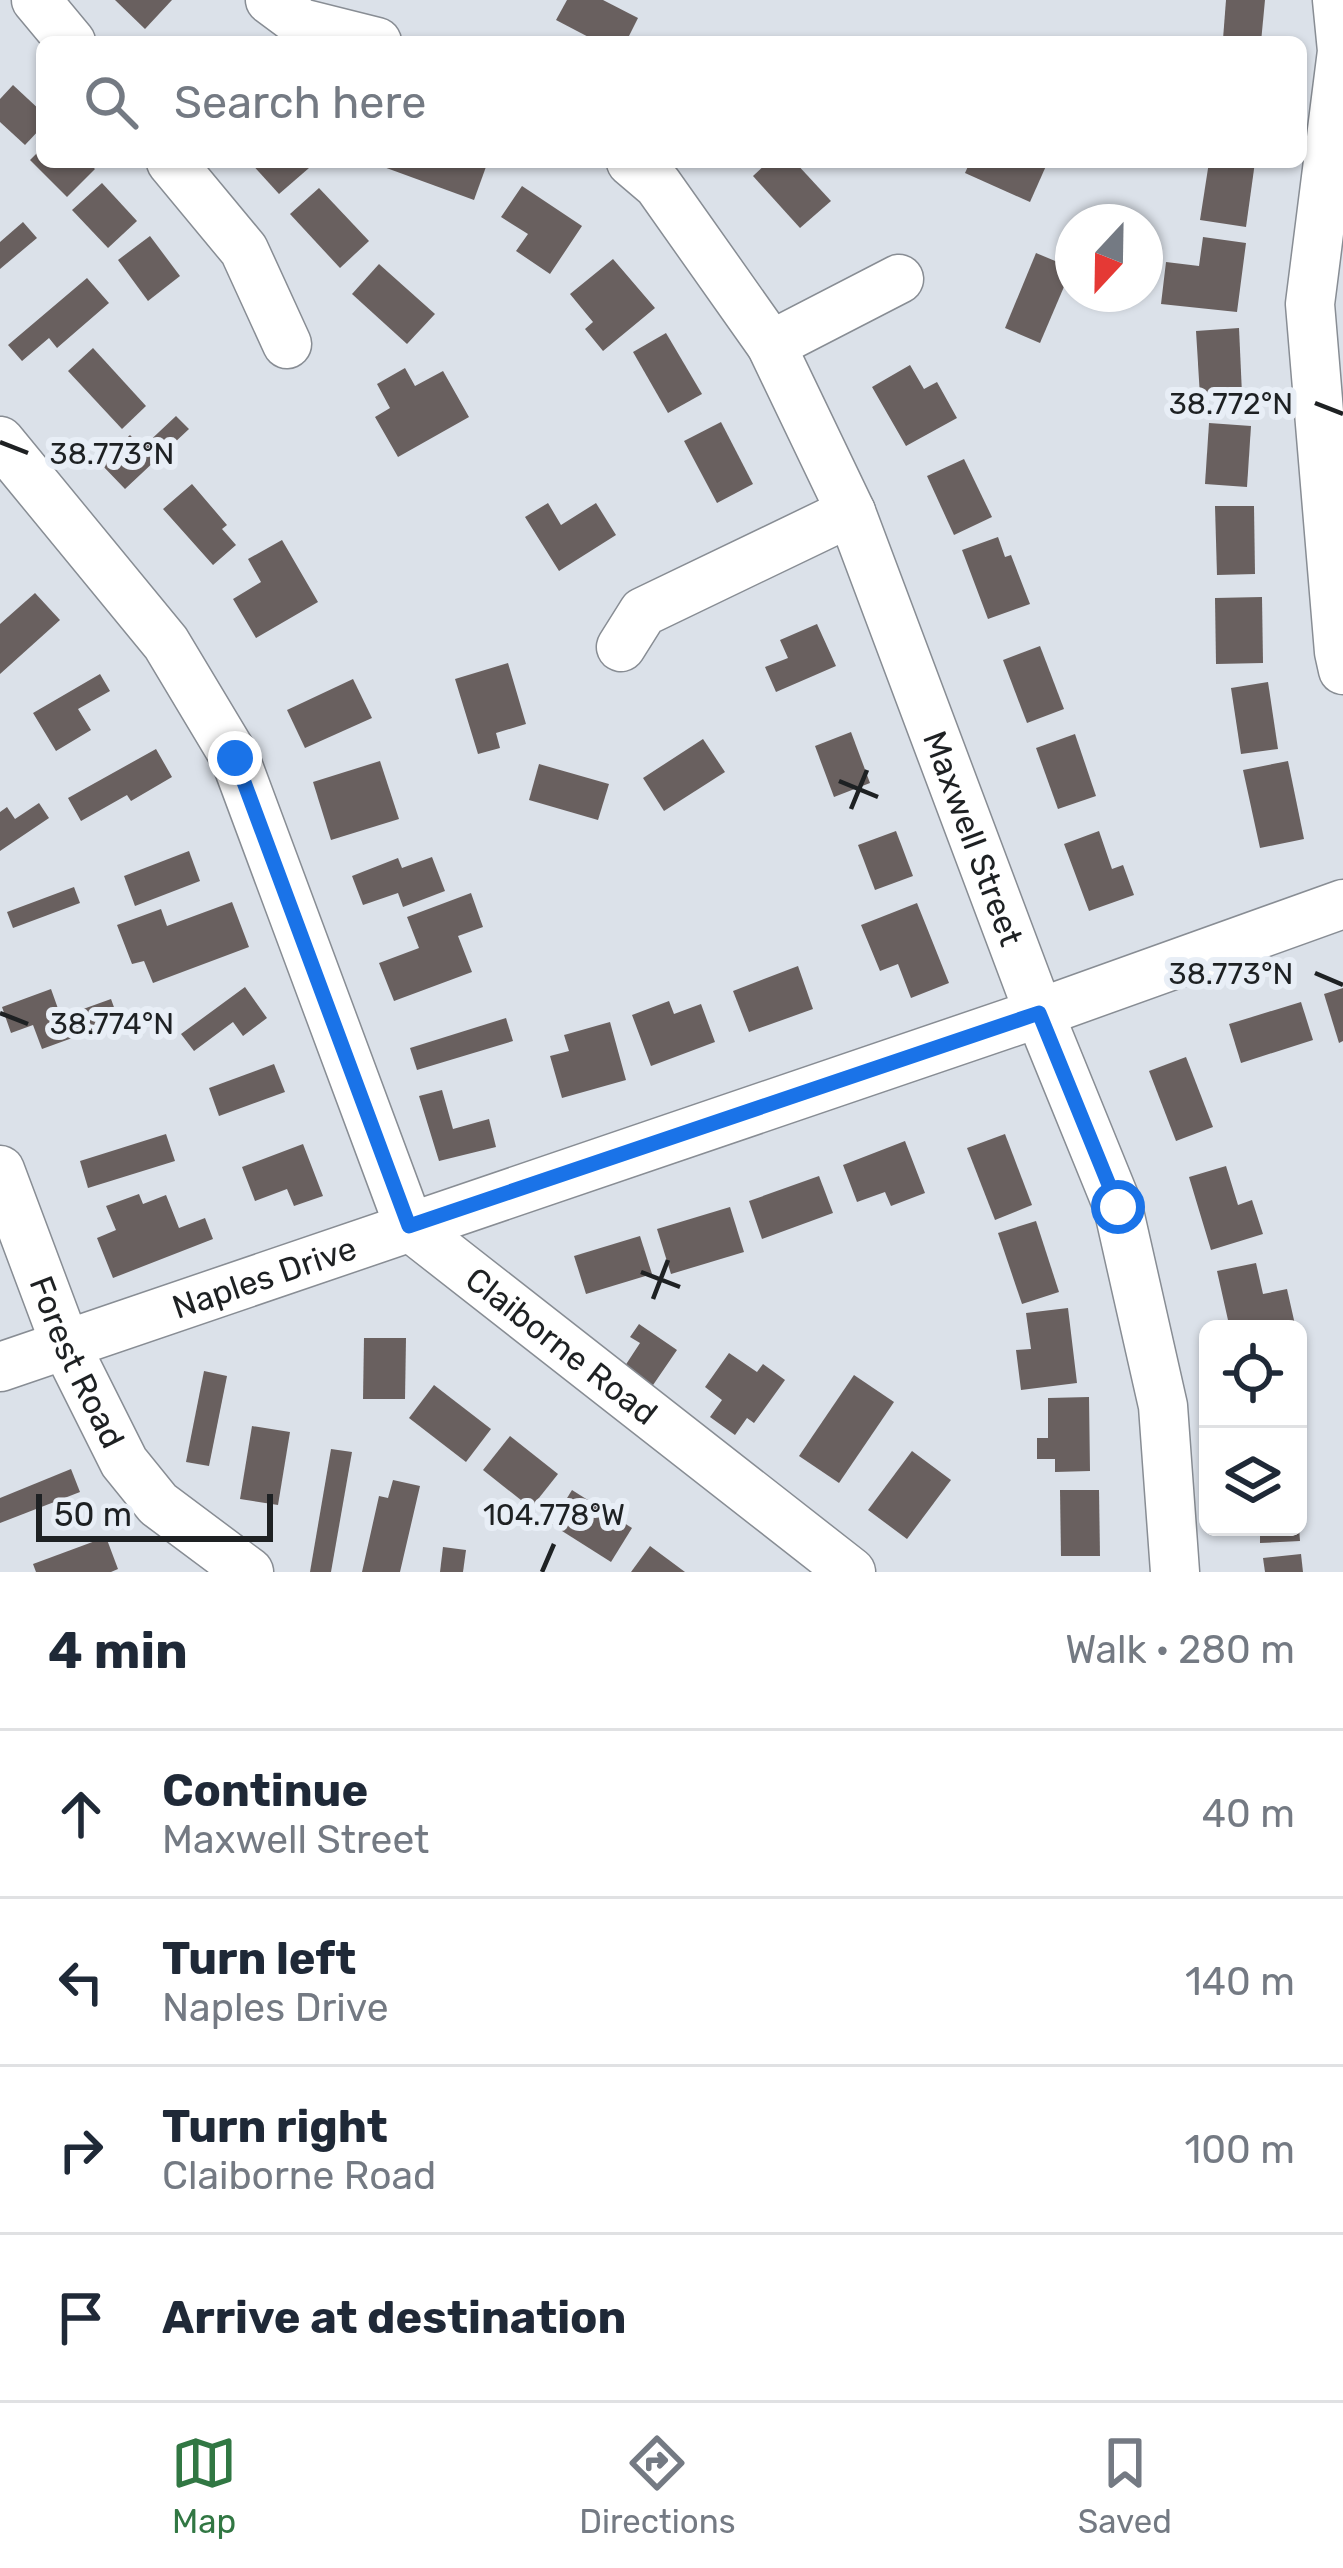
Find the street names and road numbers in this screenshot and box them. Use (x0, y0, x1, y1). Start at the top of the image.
street label: Maxwell Street (915, 725, 1031, 951)
street label: Naples Drive (167, 1228, 361, 1326)
street label: Claiborne Road (458, 1259, 665, 1433)
street label: Forest Road (22, 1271, 133, 1454)

